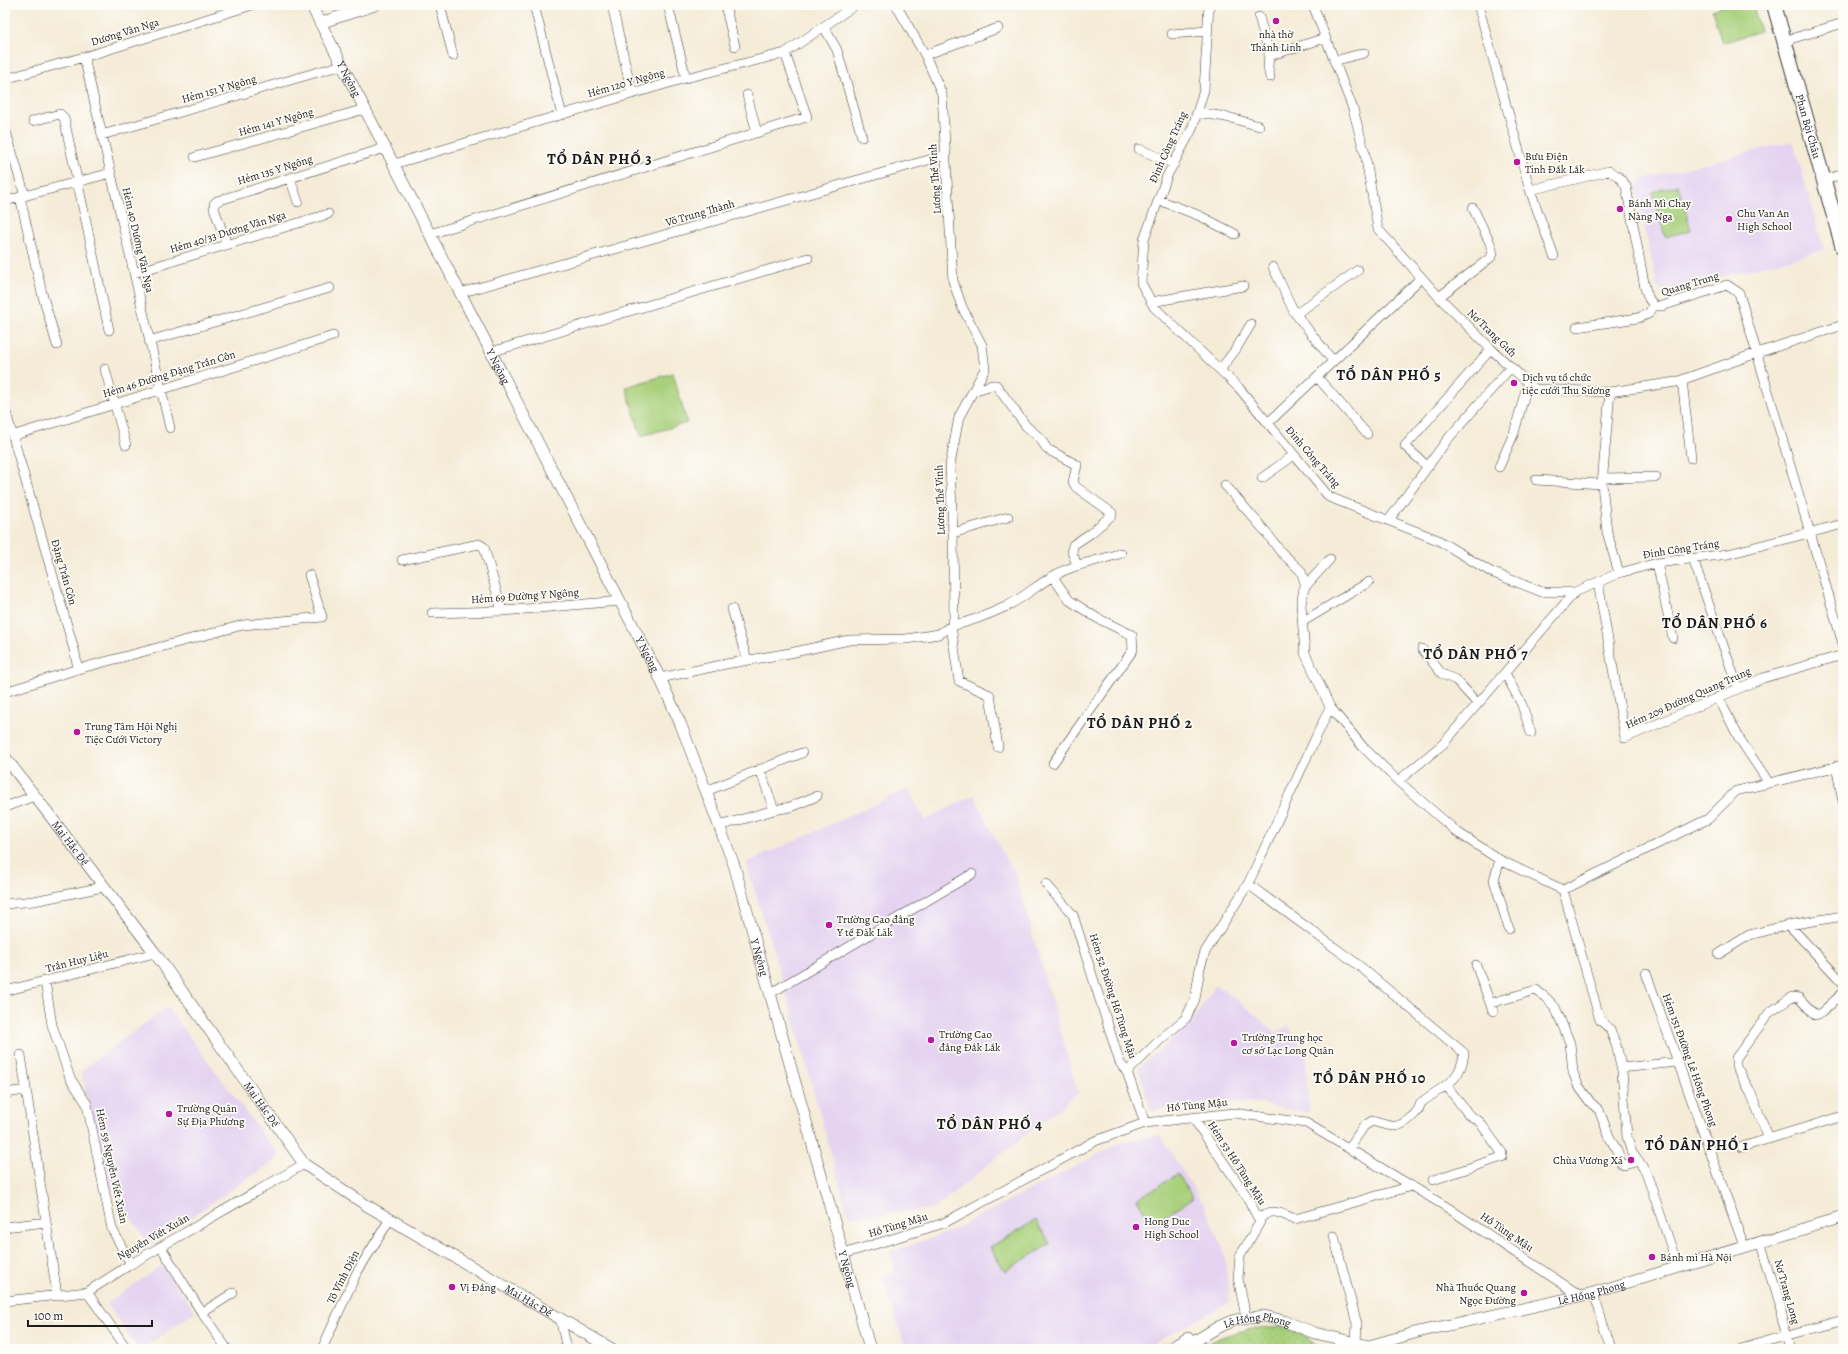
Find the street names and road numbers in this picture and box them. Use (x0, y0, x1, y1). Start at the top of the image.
street label: Dương Vân Nga (89, 14, 162, 49)
street label: Y Ngông (333, 57, 365, 100)
street label: Hẻm 120 Y Ngông (586, 65, 667, 101)
street label: Hẻm 151 Y Ngông (180, 71, 259, 107)
street label: Phan Bội Châu (1792, 92, 1825, 160)
street label: Hẻm 141 Y Ngông (237, 104, 316, 140)
street label: Đinh Công Tráng (1145, 108, 1191, 185)
street label: Lương Thế Vinh (925, 143, 945, 215)
street label: Hẻm 135 Y Ngông (236, 151, 315, 189)
street label: Hẻm 40 Dương Vân Nga (119, 186, 158, 295)
street label: Võ Trung Thành (663, 196, 736, 230)
street label: Hẻm 40/33 Dương Vân Nga (168, 207, 289, 257)
street label: Quang Trung (1659, 268, 1721, 300)
street label: Nơ Trang Gưh (1464, 306, 1520, 360)
street label: Y Ngông (482, 345, 514, 387)
street label: Hẻm 46 Đường Đặng Trần Côn (101, 347, 237, 401)
street label: Đinh Công Tráng (1282, 423, 1344, 491)
street label: Lương Thế Vinh (931, 464, 949, 535)
street label: Đinh Công Tráng (1642, 535, 1721, 562)
street label: Đặng Trần Côn (47, 537, 81, 607)
street label: Hẻm 69 Đường Y Ngông (470, 585, 580, 607)
street label: Y Ngông (632, 633, 663, 675)
street label: Hẻm 209 Đường Quang Trung (1623, 663, 1754, 732)
street label: Mai Hắc Đế (49, 817, 93, 868)
street label: Hẻm 52 Đường Hồ Tùng Mậu (1086, 931, 1140, 1061)
street label: Y Ngông (747, 936, 772, 978)
street label: Trần Huy Liệu (44, 946, 110, 976)
street label: Hẻm 151 Đường Lê Hồng Phong (1659, 991, 1721, 1129)
street label: Mai Hắc Đế (241, 1078, 283, 1130)
street label: Hồ Tùng Mậu (1166, 1094, 1228, 1116)
street label: Hẻm 59 Nguyễn Viết Xuân (92, 1107, 132, 1225)
street label: Hẻm 53 Hồ Tùng Mậu (1204, 1118, 1270, 1208)
street label: Hồ Tùng Mậu (866, 1209, 930, 1241)
street label: Hồ Tùng Mậu (1477, 1209, 1537, 1255)
street label: Nguyễn Viết Xuân (114, 1210, 192, 1264)
street label: Tô Vĩnh Diện (323, 1248, 363, 1306)
street label: Y Ngông (835, 1248, 860, 1290)
street label: Nơ Trang Long (1771, 1258, 1804, 1327)
street label: Lê Hồng Phong (1556, 1276, 1627, 1308)
street label: Mai Hắc Đế (502, 1281, 555, 1320)
street label: Lê Hồng Phong (1221, 1308, 1294, 1331)

